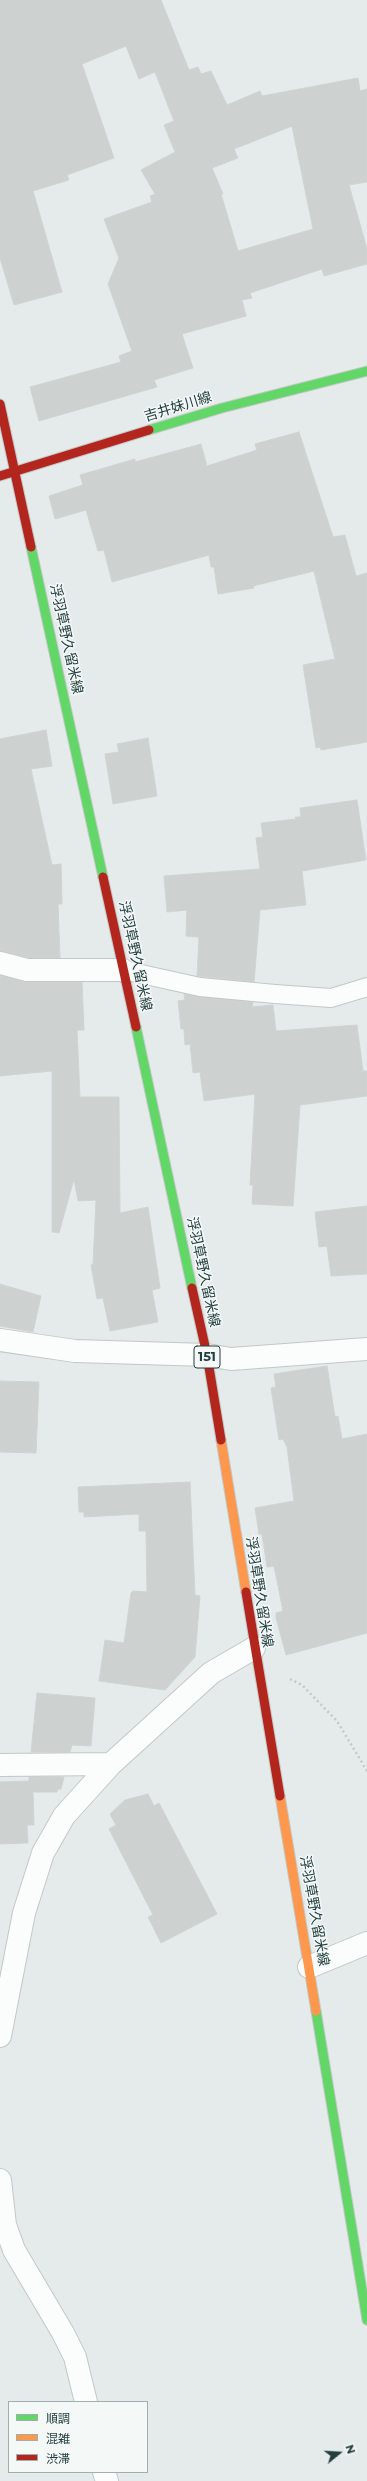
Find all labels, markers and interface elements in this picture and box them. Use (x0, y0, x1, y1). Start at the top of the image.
street label: 吉井妹川線 (142, 389, 214, 425)
street label: 浮羽草野久留米線 (46, 582, 86, 696)
street label: 浮羽草野久留米線 (115, 899, 155, 1013)
street label: 浮羽草野久留米線 (183, 1215, 223, 1329)
road number: 151 (194, 1346, 220, 1368)
street label: 浮羽草野久留米線 (242, 1535, 276, 1649)
street label: 浮羽草野久留米線 (296, 1854, 332, 1968)
legend (8, 2401, 148, 2473)
text: 順調 (46, 2411, 70, 2426)
text: 混雑 (46, 2431, 70, 2446)
north arrow (319, 2433, 359, 2473)
text: N (342, 2443, 358, 2456)
text: 渋滞 (46, 2451, 70, 2466)

